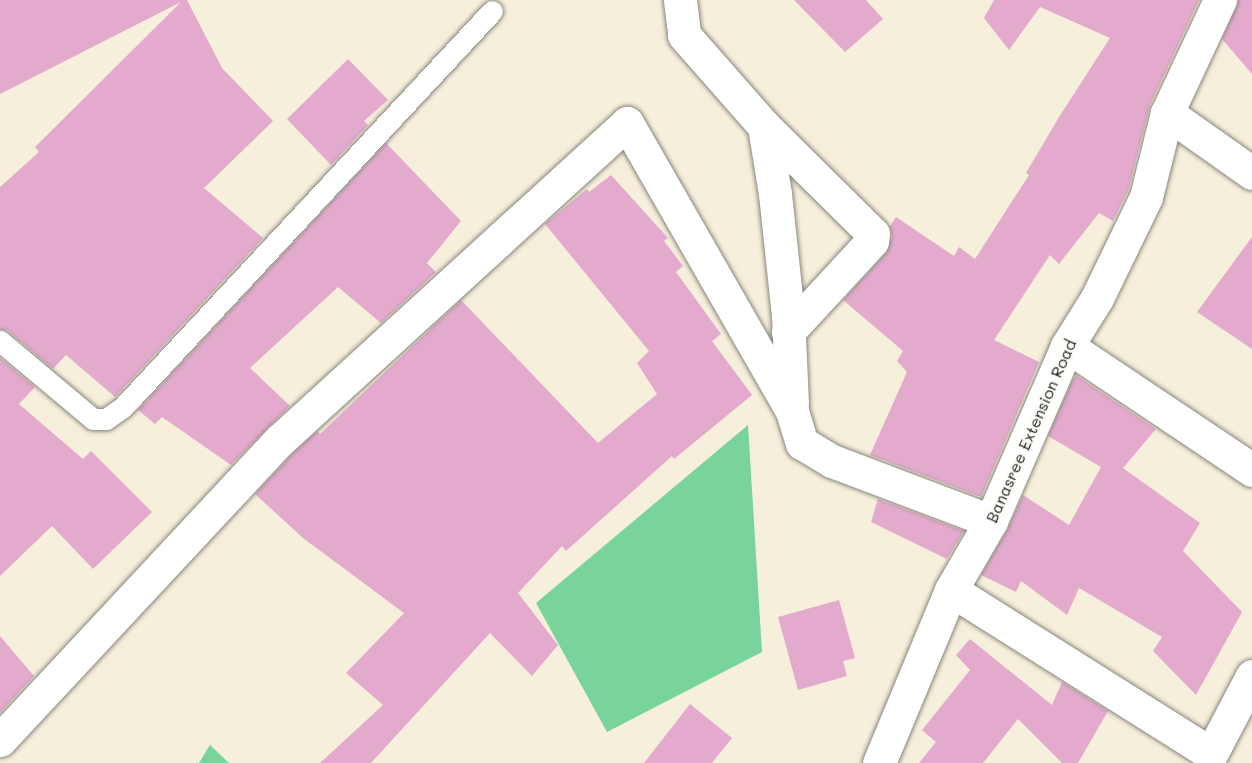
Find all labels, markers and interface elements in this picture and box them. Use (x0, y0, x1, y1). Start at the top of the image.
street label: Banasree Extension Road (982, 336, 1080, 526)

